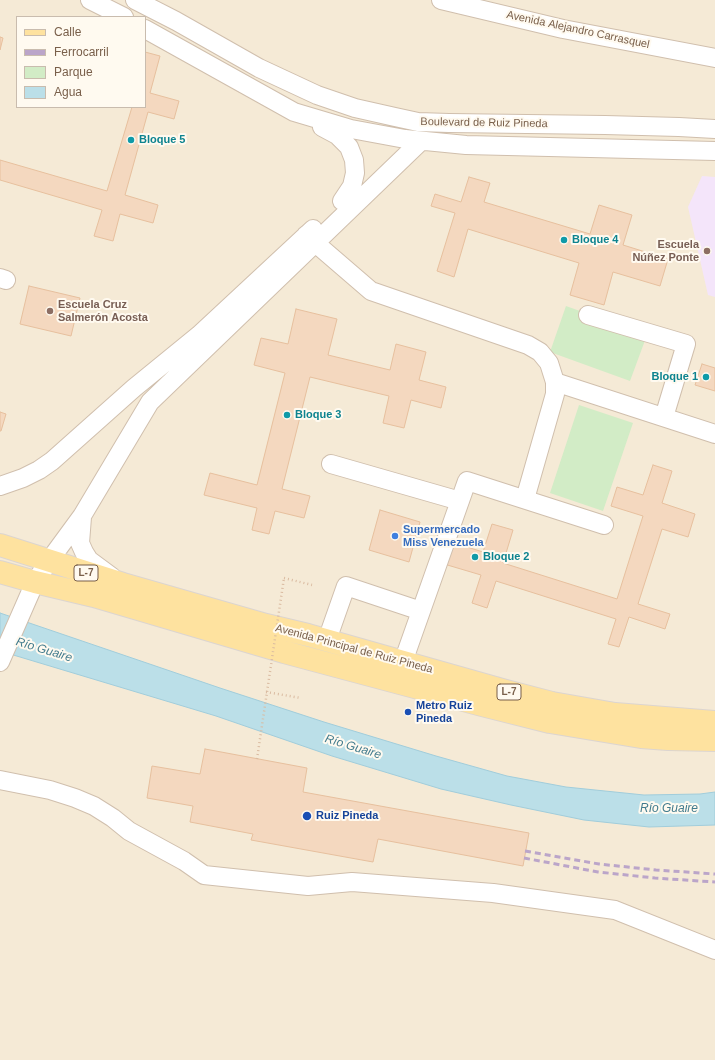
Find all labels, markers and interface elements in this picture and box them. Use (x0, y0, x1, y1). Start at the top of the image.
street label: Avenida Alejandro Carrasquel (505, 8, 651, 52)
legend (16, 16, 146, 108)
text: Calle (54, 25, 81, 39)
text: Ferrocarril (54, 45, 109, 59)
text: Parque (54, 65, 93, 79)
text: Agua (54, 85, 82, 99)
street label: Boulevard de Ruiz Pineda (420, 115, 548, 131)
place label: Bloque 5 (139, 133, 185, 147)
marker: Bloque 5 (126, 135, 136, 145)
place label: Bloque 4 (572, 233, 618, 247)
marker: Bloque 4 (559, 235, 569, 245)
place label: Escuela Núñez Ponte (632, 238, 699, 264)
marker: Escuela Núñez Ponte (702, 246, 712, 256)
place label: Escuela Cruz Salmerón Acosta (58, 298, 148, 324)
marker: Escuela Cruz Salmerón Acosta (45, 306, 55, 316)
place label: Bloque 1 (652, 370, 698, 384)
marker: Bloque 1 (701, 372, 711, 382)
place label: Bloque 3 (295, 408, 341, 422)
marker: Bloque 3 (282, 410, 292, 420)
place label: Supermercado Miss Venezuela (403, 523, 484, 549)
marker: Supermercado Miss Venezuela (390, 531, 400, 541)
place label: Bloque 2 (483, 550, 529, 564)
marker: Bloque 2 (470, 552, 480, 562)
road number: L-7 (74, 565, 98, 581)
street label: Avenida Principal de Ruiz Pineda (274, 622, 434, 676)
water label: Río Guaire (14, 635, 74, 665)
road number: L-7 (497, 684, 521, 700)
place label: Metro Ruiz Pineda (416, 699, 472, 725)
marker: Metro Ruiz Pineda (403, 707, 413, 717)
water label: Río Guaire (323, 732, 383, 762)
water label: Río Guaire (640, 802, 698, 816)
place label: Ruiz Pineda (316, 809, 378, 823)
marker: Ruiz Pineda (301, 810, 313, 822)

